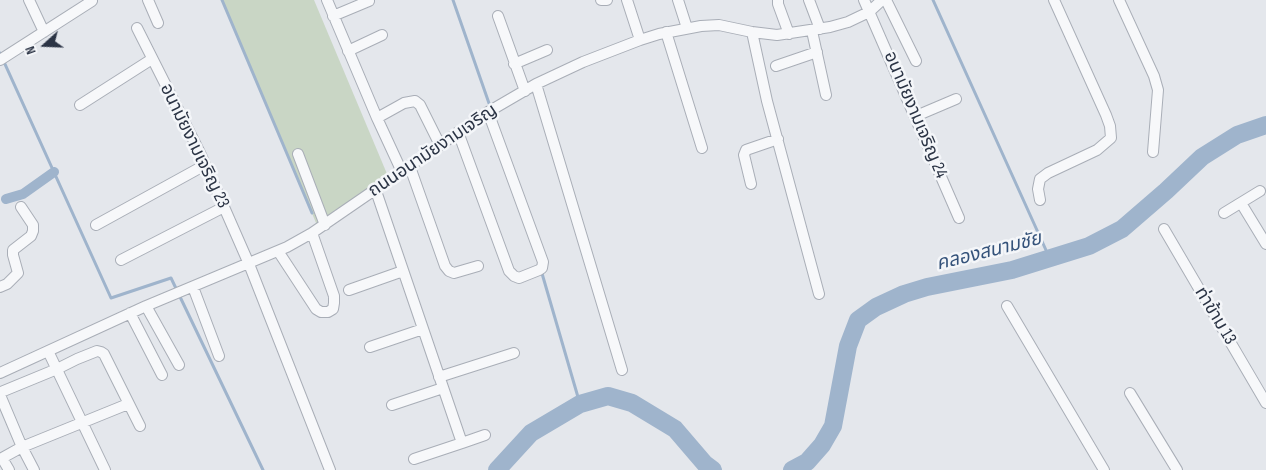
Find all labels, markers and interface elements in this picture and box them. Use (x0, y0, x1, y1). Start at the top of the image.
north arrow (20, 20, 70, 70)
text: N (21, 44, 40, 57)
street label: อนามัยงามเจริญ 24 (879, 48, 951, 182)
street label: อนามัยงามเจริญ 23 (155, 80, 233, 212)
street label: ถนนอนามัยงามเจริญ (364, 100, 502, 202)
water label: คลองสนามชัย (934, 228, 1044, 276)
street label: ท่าข้าม 13 (1189, 283, 1241, 349)

